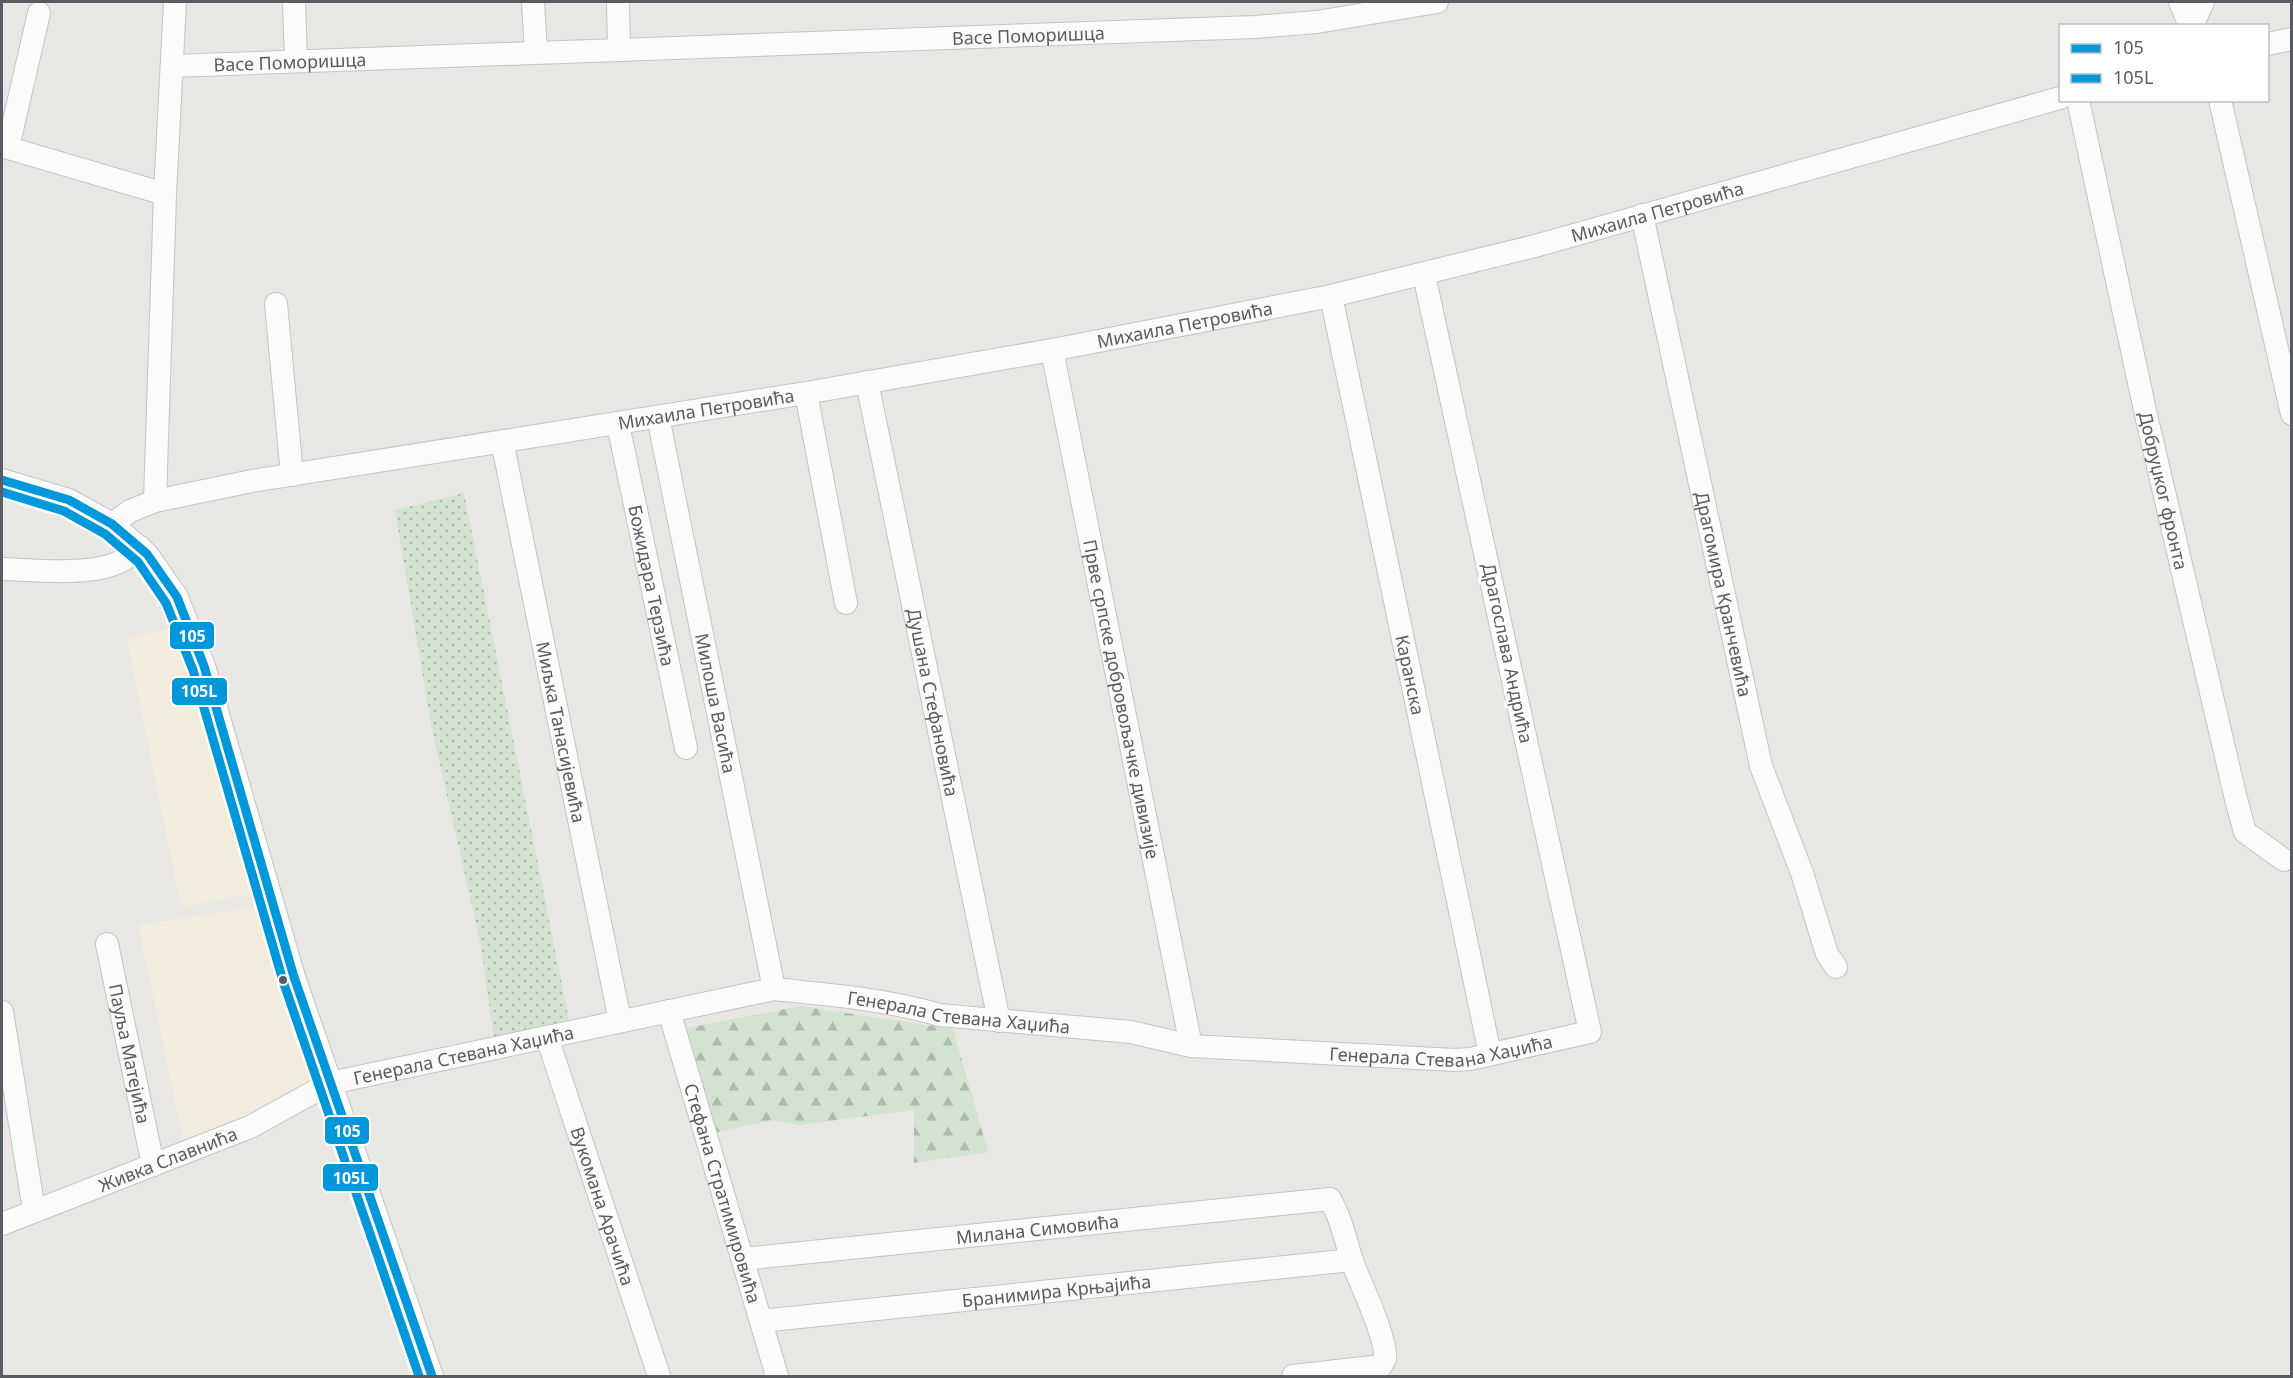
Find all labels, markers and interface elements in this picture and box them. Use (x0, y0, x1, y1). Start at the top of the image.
street label: Васе Поморишца (952, 20, 1105, 50)
legend (2059, 24, 2269, 102)
text: 105 (2113, 35, 2144, 59)
street label: Васе Поморишца (213, 47, 367, 77)
text: 105L (2113, 65, 2153, 89)
street label: Михаила Петровића (1568, 176, 1746, 247)
street label: Михаила Петровића (1095, 296, 1274, 353)
street label: Михаила Петровића (616, 383, 796, 435)
street label: Добруџког фронта (2134, 409, 2194, 572)
street label: Драгомира Кранчевића (1690, 489, 1758, 699)
street label: Божидара Терзића (623, 503, 680, 668)
street label: Прве српске добровољачке дивизије (1078, 537, 1165, 861)
street label: Драгослава Андрића (1477, 561, 1539, 745)
street label: Душана Стефановића (902, 606, 964, 799)
line badge: 105 (169, 621, 215, 650)
text: 105 (178, 625, 206, 647)
street label: Милоша Васића (690, 631, 742, 775)
street label: Каранска (1390, 633, 1431, 717)
street label: Миљка Танасијевића (531, 639, 591, 825)
line badge: 105L (171, 677, 228, 706)
text: 105L (181, 680, 217, 702)
unlabelled marker (277, 974, 289, 986)
street label: Пауља Матејића (104, 981, 156, 1126)
street label: Генерала Стевана Хаџића (846, 985, 1071, 1039)
street label: Генерала Стевана Хаџића (351, 1020, 576, 1090)
street label: Генерала Стевана Хаџића (1329, 1029, 1555, 1072)
street label: Стефана Стратимировића (679, 1080, 767, 1306)
line badge: 105 (324, 1116, 370, 1145)
text: 105 (333, 1120, 361, 1142)
street label: Живка Славнића (95, 1121, 241, 1197)
street label: Вукомана Арачића (565, 1124, 640, 1288)
line badge: 105L (322, 1163, 379, 1192)
text: 105L (333, 1167, 369, 1189)
street label: Милана Симовића (955, 1209, 1120, 1249)
street label: Бранимира Крњајића (961, 1269, 1152, 1312)

